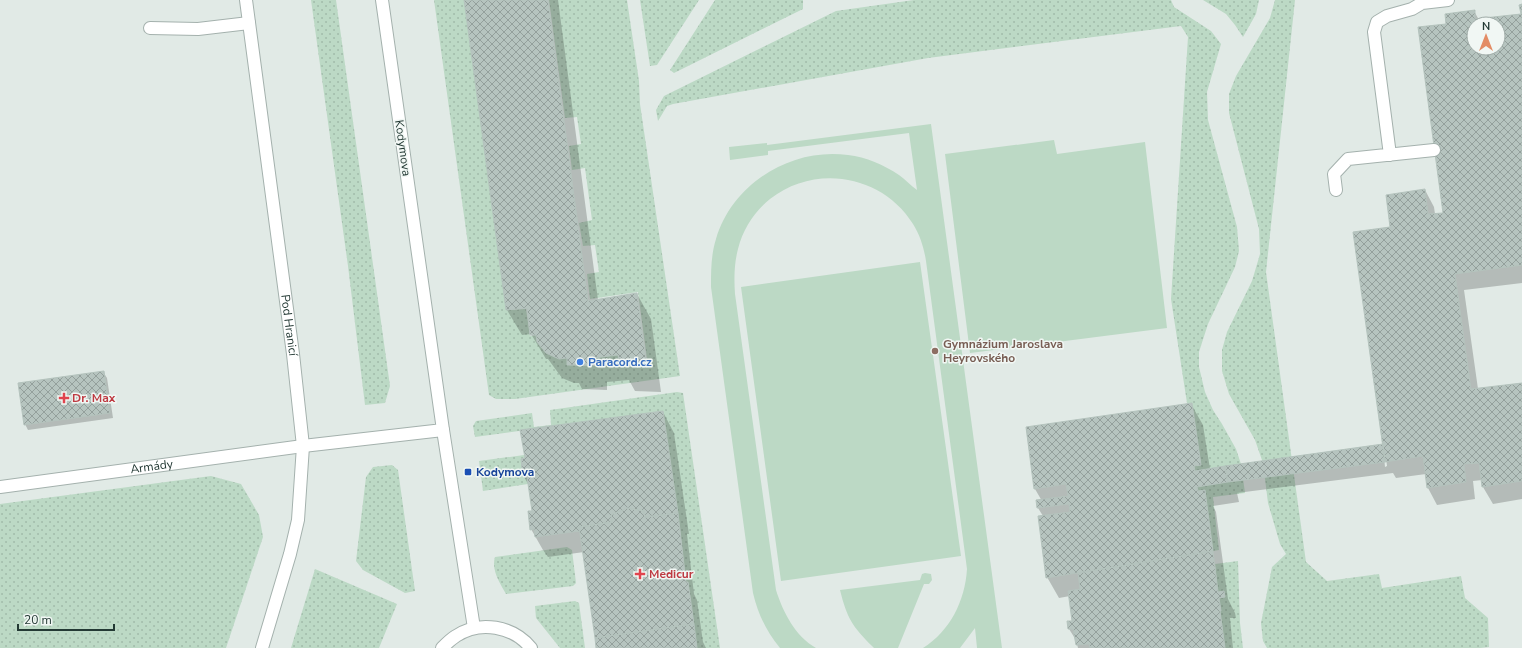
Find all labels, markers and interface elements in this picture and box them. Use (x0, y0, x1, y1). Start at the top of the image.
north arrow (1466, 16, 1506, 56)
text: N (1482, 19, 1490, 34)
street label: Kodymova (391, 119, 415, 177)
street label: Pod Hranicí (277, 293, 301, 358)
place label: Gymnázium Jaroslava Heyrovského (943, 336, 1063, 366)
marker: Gymnázium Jaroslava Heyrovského (930, 346, 940, 356)
place label: Paracord.cz (588, 354, 652, 370)
marker: Paracord.cz (575, 357, 585, 367)
place label: Dr. Max (72, 390, 116, 406)
marker: Dr. Max (59, 393, 69, 403)
street label: Armády (129, 456, 175, 477)
place label: Kodymova (476, 464, 534, 480)
marker: Kodymova (463, 467, 473, 477)
place label: Medicur (649, 566, 694, 582)
marker: Medicur (634, 568, 646, 580)
scale bar (18, 606, 114, 632)
text: 20 m (24, 612, 52, 628)

